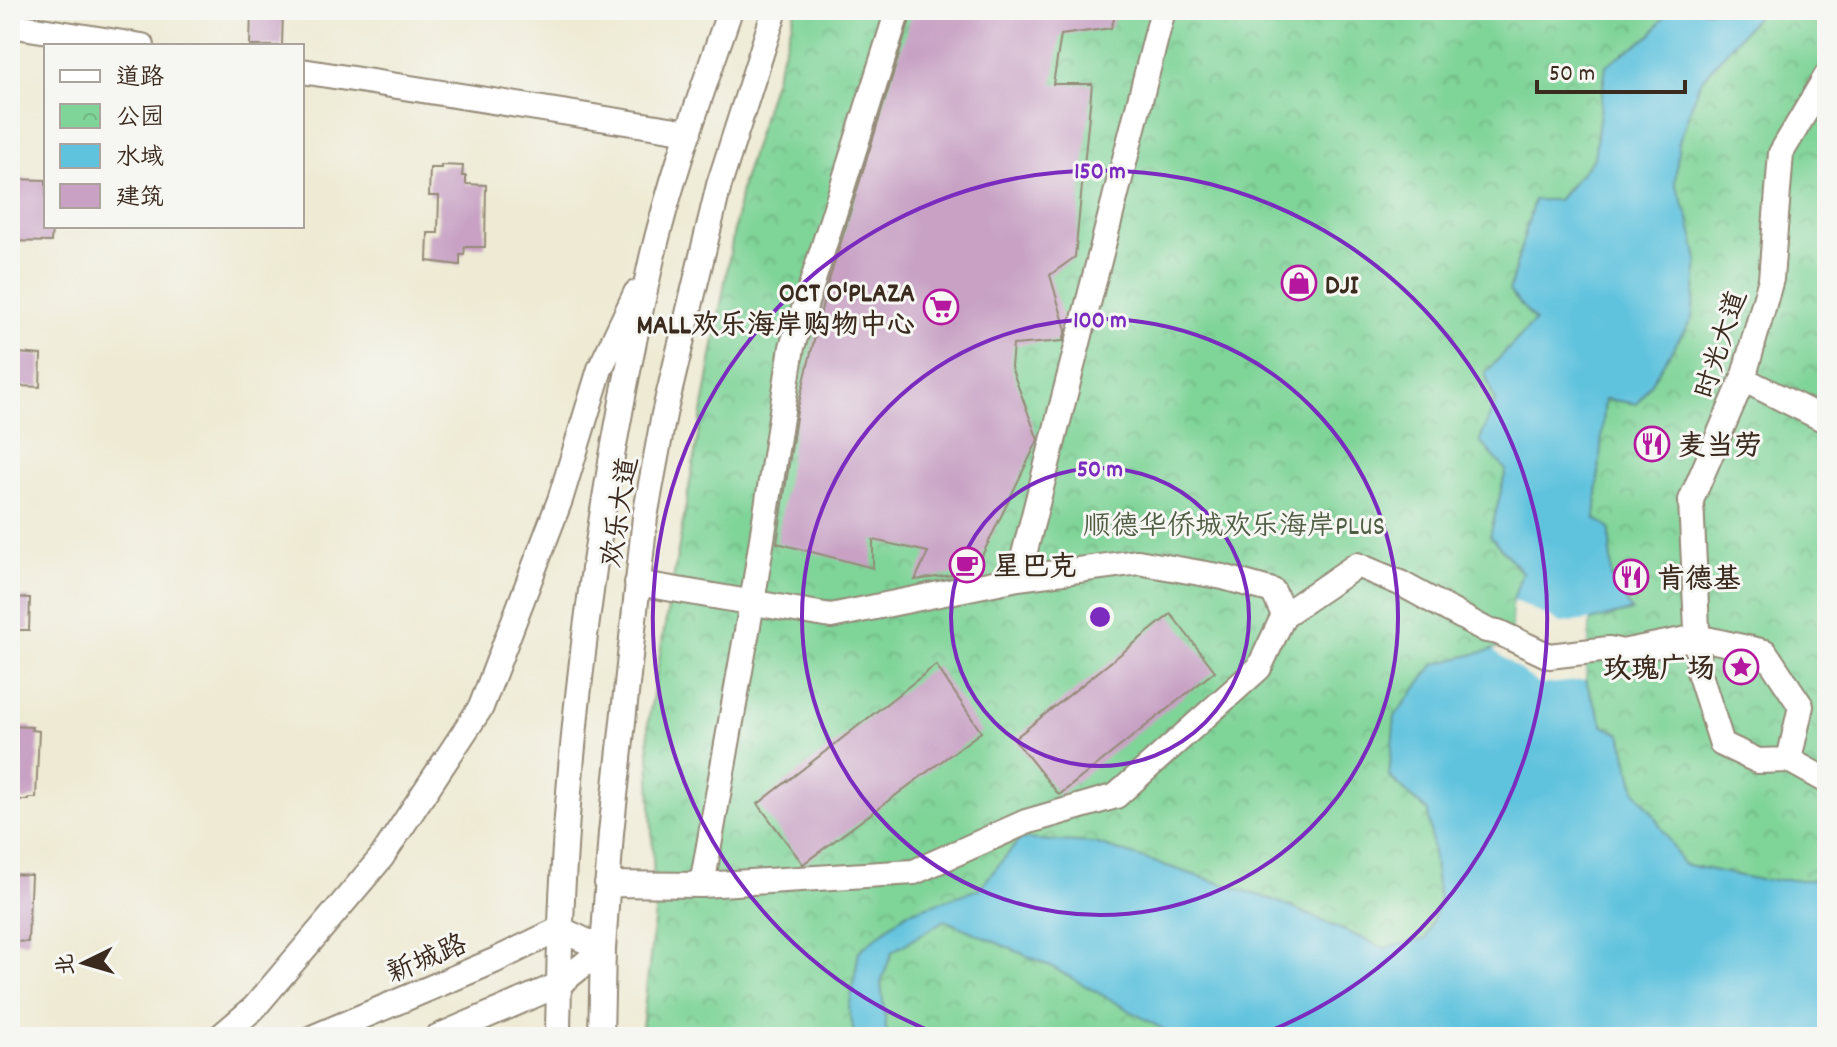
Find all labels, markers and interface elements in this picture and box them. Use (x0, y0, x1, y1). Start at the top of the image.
legend (44, 44, 304, 228)
scale bar (1537, 44, 1685, 94)
text: 50 m (1549, 58, 1595, 92)
text: 道路 (116, 62, 164, 96)
text: 公园 (116, 102, 164, 136)
text: 水域 (116, 142, 164, 176)
text: 150 m (1074, 156, 1126, 190)
text: 建筑 (116, 182, 164, 216)
shop icon: DJI (1280, 264, 1318, 302)
place label: DJI (1325, 268, 1359, 308)
place label: OCT O'PLAZA MALL欢乐海岸购物中心 (636, 276, 915, 348)
street label: 时光大道 (1687, 286, 1760, 405)
supermarket icon: OCT O'PLAZA MALL欢乐海岸购物中心 (922, 288, 960, 326)
text: 100 m (1073, 305, 1127, 339)
restaurant icon: 麦当劳 (1633, 425, 1671, 463)
place label: 麦当劳 (1678, 429, 1762, 469)
street label: 欢乐大道 (594, 454, 651, 571)
text: 50 m (1077, 454, 1123, 488)
park label: 顺德华侨城欢乐海岸PLUS (1083, 509, 1385, 549)
cafe icon: 星巴克 (948, 546, 986, 584)
place label: 星巴克 (993, 550, 1077, 590)
restaurant icon: 肯德基 (1612, 558, 1650, 596)
place label: 肯德基 (1657, 562, 1741, 602)
centre of rings (1086, 603, 1114, 631)
place icon: 玫瑰广场 (1722, 648, 1760, 686)
place label: 玫瑰广场 (1603, 652, 1715, 692)
north arrow (44, 923, 124, 1003)
street label: 新城路 (381, 927, 474, 996)
text: 北 (51, 952, 84, 977)

